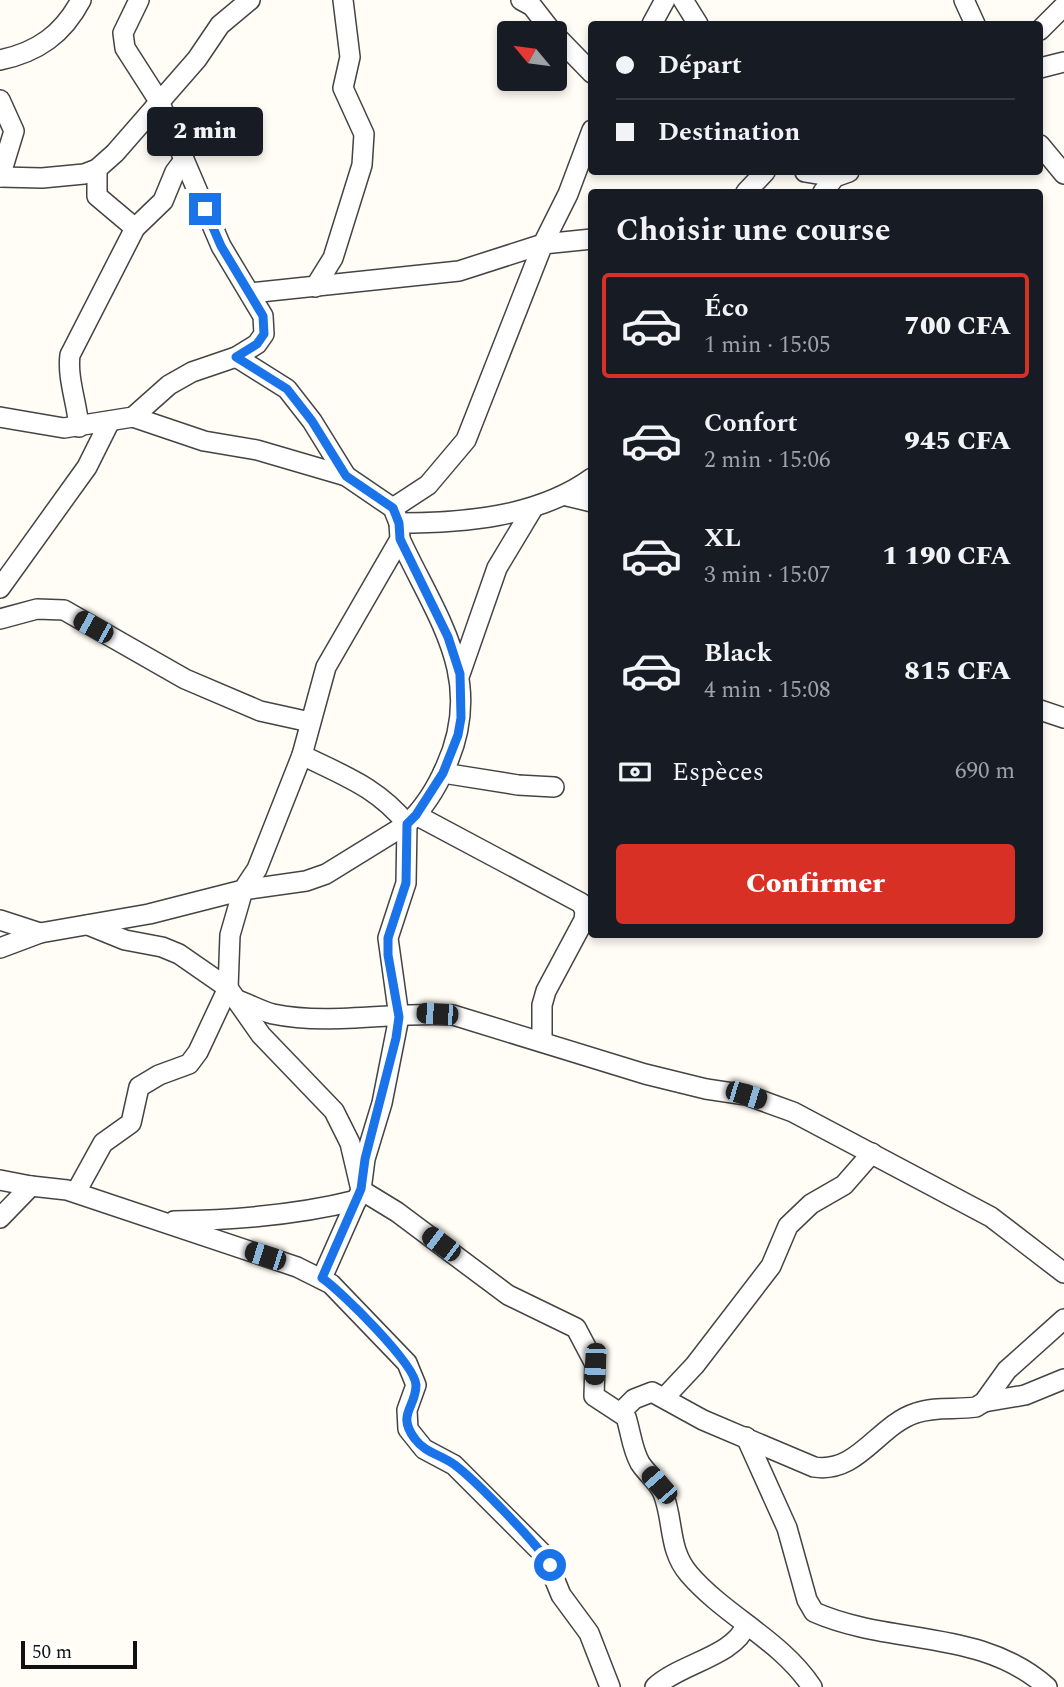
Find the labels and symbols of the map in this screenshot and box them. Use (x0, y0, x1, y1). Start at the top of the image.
north arrow (497, 21, 567, 91)
callout: 2 min (147, 108, 263, 156)
route end (189, 193, 221, 225)
car (70, 608, 117, 646)
car (416, 1002, 459, 1026)
car (723, 1079, 770, 1111)
car (418, 1223, 465, 1265)
car (242, 1240, 289, 1272)
car (584, 1342, 607, 1386)
car (638, 1462, 681, 1508)
route start (534, 1549, 566, 1581)
scale bar (21, 1638, 136, 1670)

